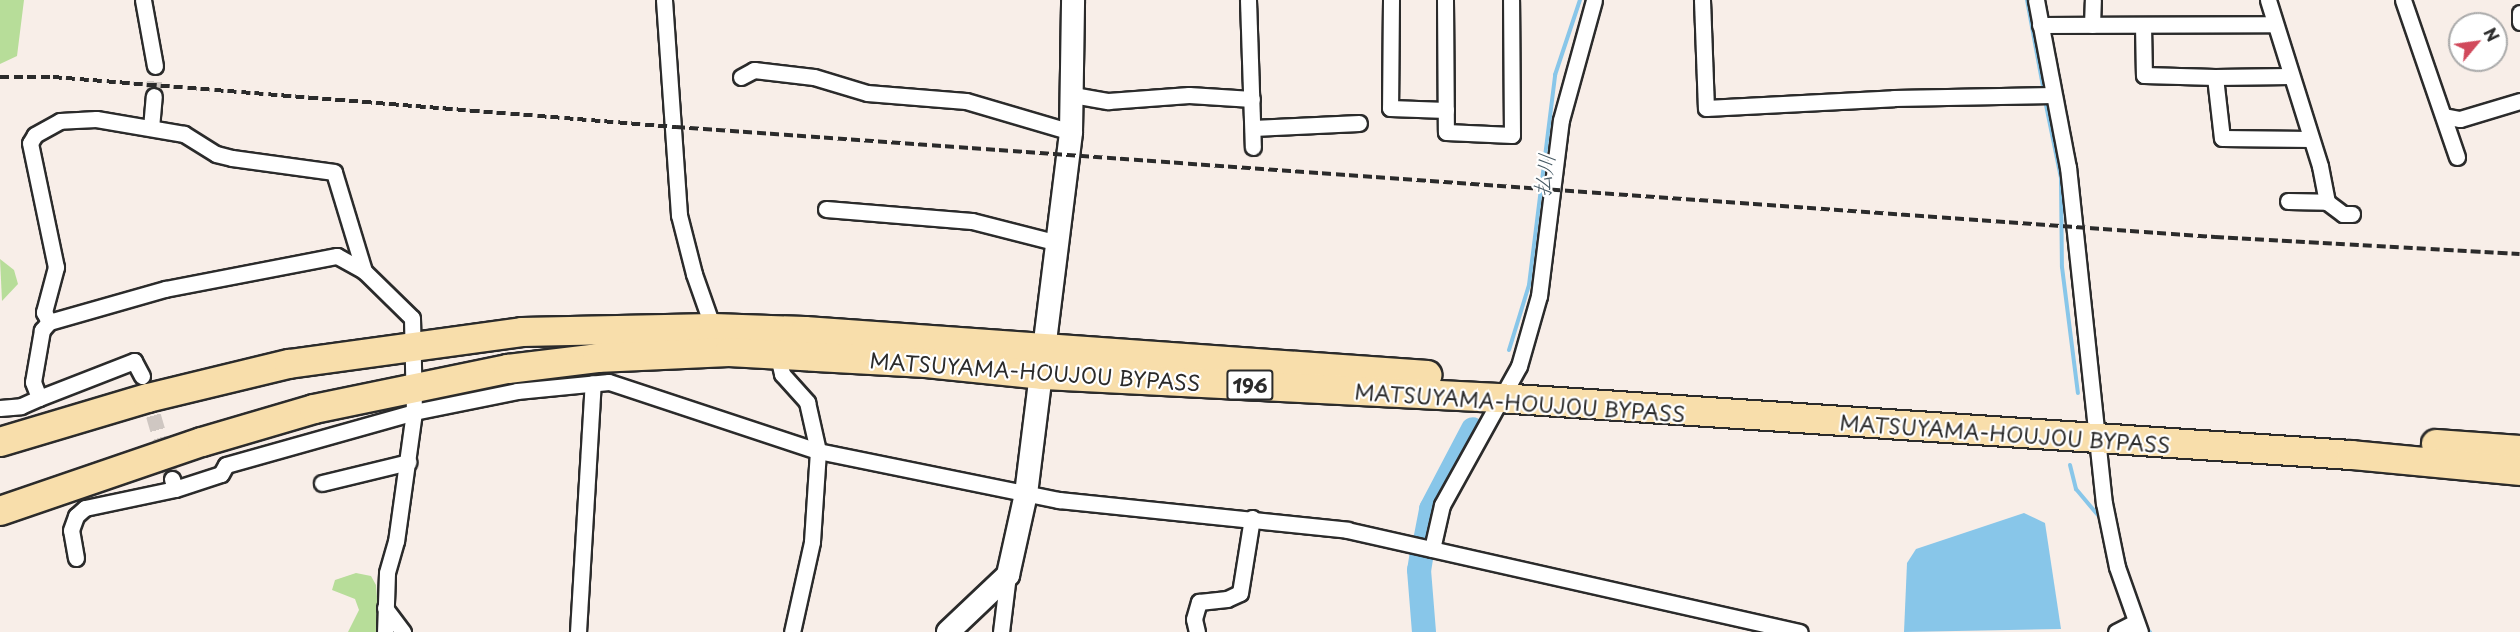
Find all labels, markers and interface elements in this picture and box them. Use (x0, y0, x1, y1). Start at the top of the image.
north arrow (2448, 12, 2508, 72)
text: N (2478, 23, 2506, 46)
water label: 払川 (1527, 152, 1559, 198)
street label: MATSUYAMA-HOUJOU BYPASS (868, 347, 1202, 395)
road number: 196 (1226, 368, 1274, 402)
street label: MATSUYAMA-HOUJOU BYPASS (1353, 378, 1687, 426)
street label: MATSUYAMA-HOUJOU BYPASS (1838, 409, 2172, 457)

